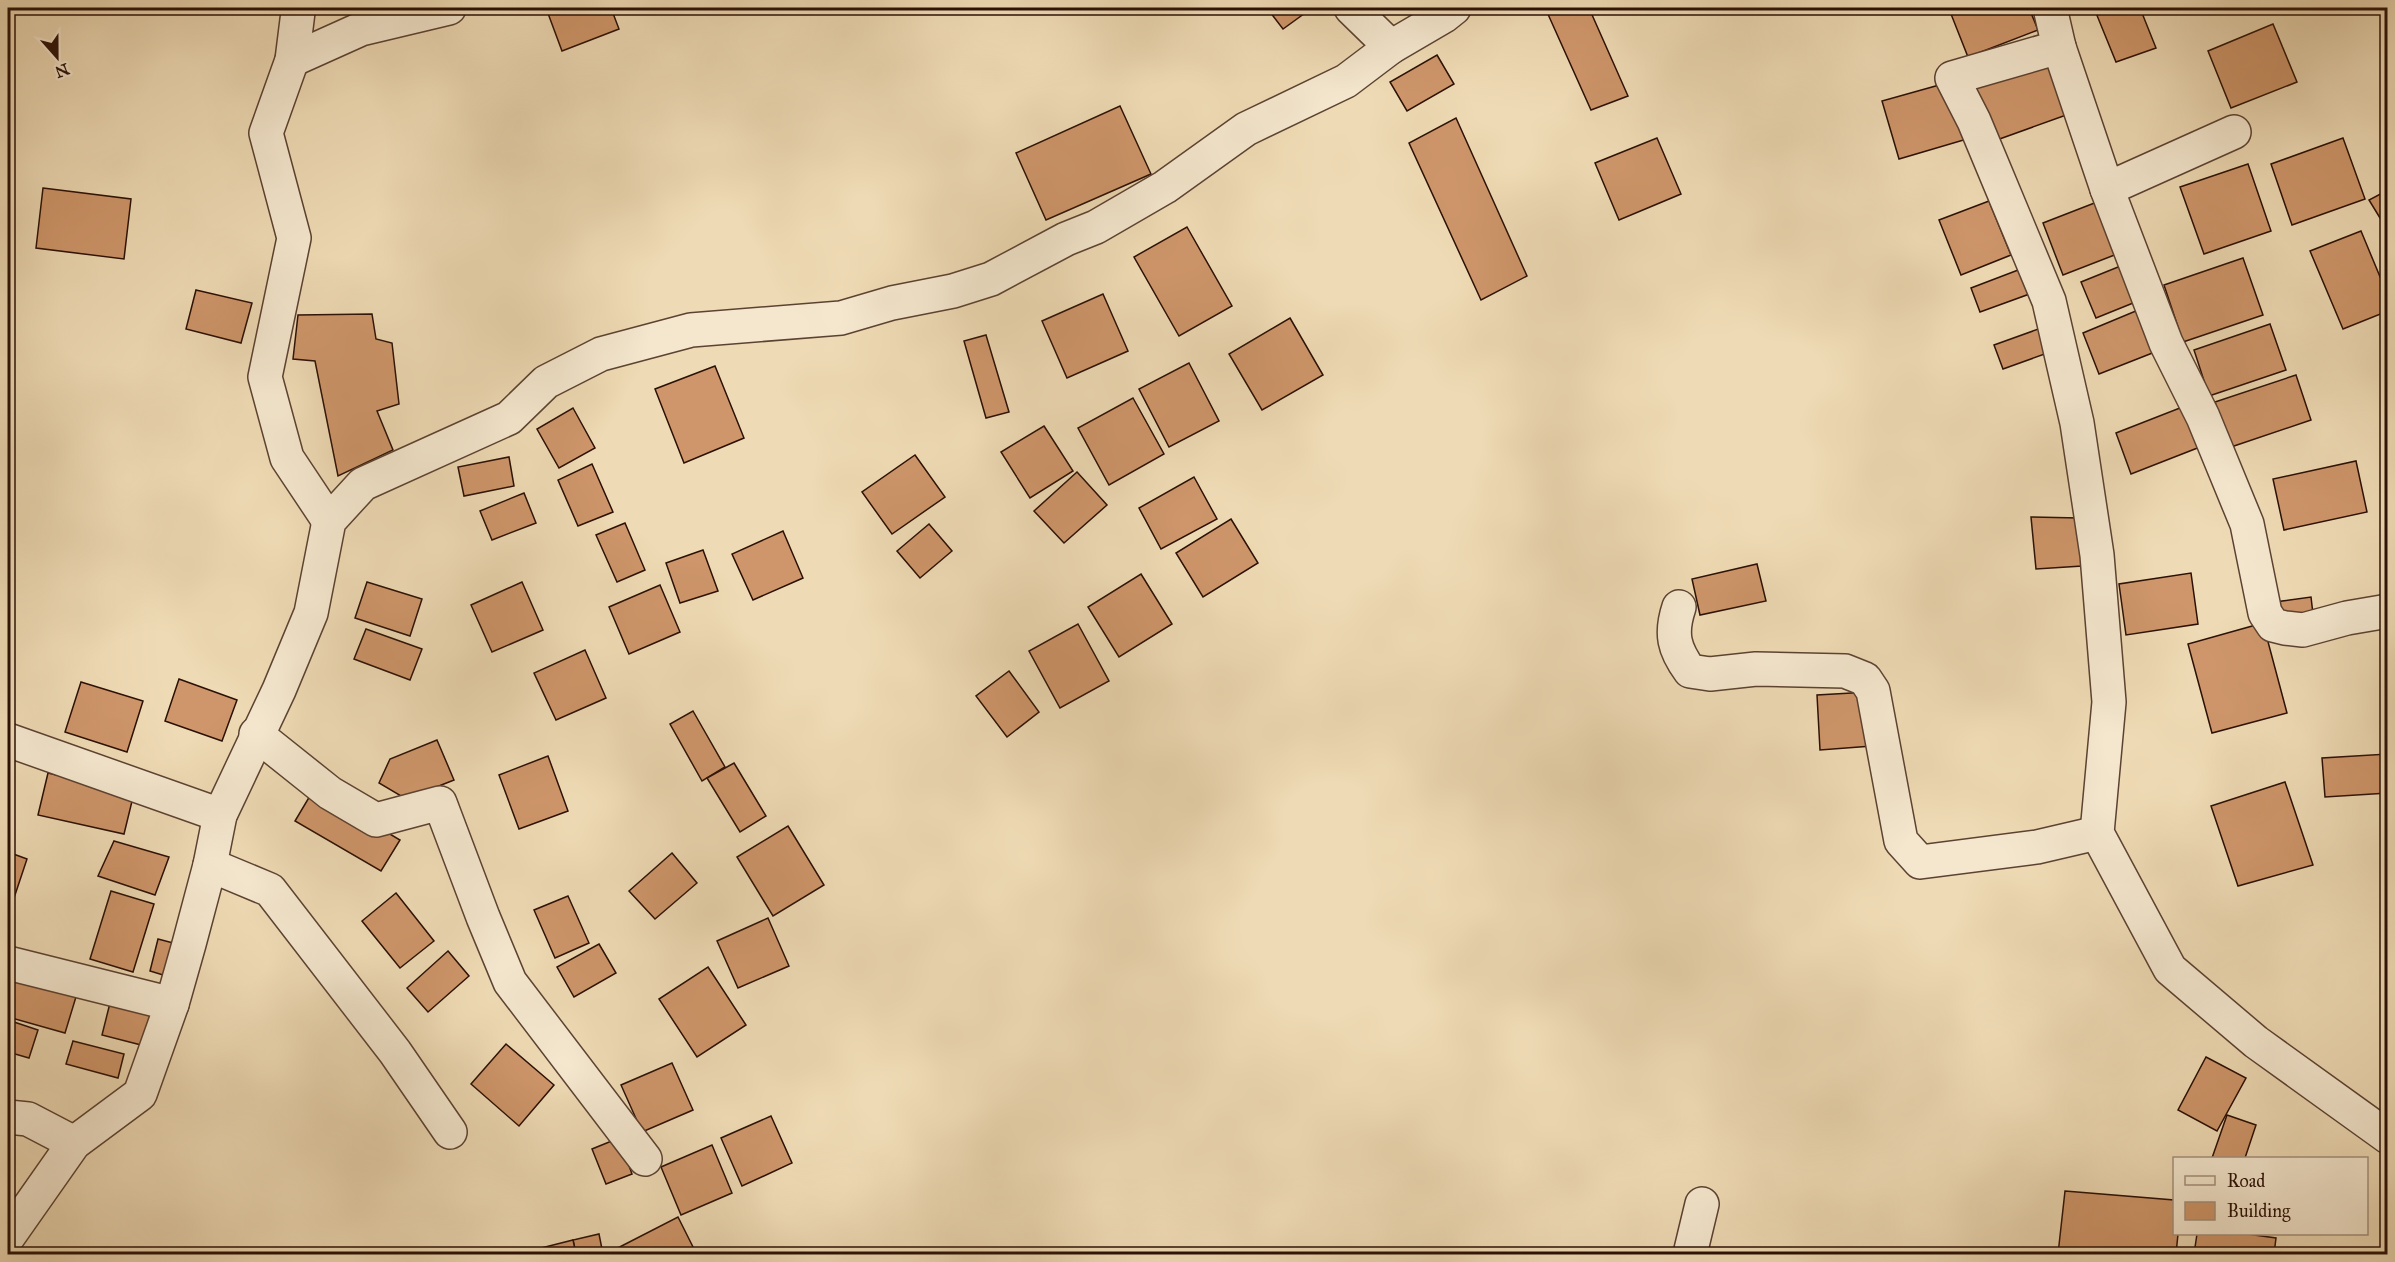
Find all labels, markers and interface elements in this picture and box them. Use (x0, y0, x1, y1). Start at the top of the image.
north arrow (27, 27, 87, 87)
text: N (52, 59, 72, 82)
legend (2173, 1157, 2368, 1235)
text: Road (2227, 1170, 2265, 1192)
text: Building (2227, 1200, 2291, 1223)

